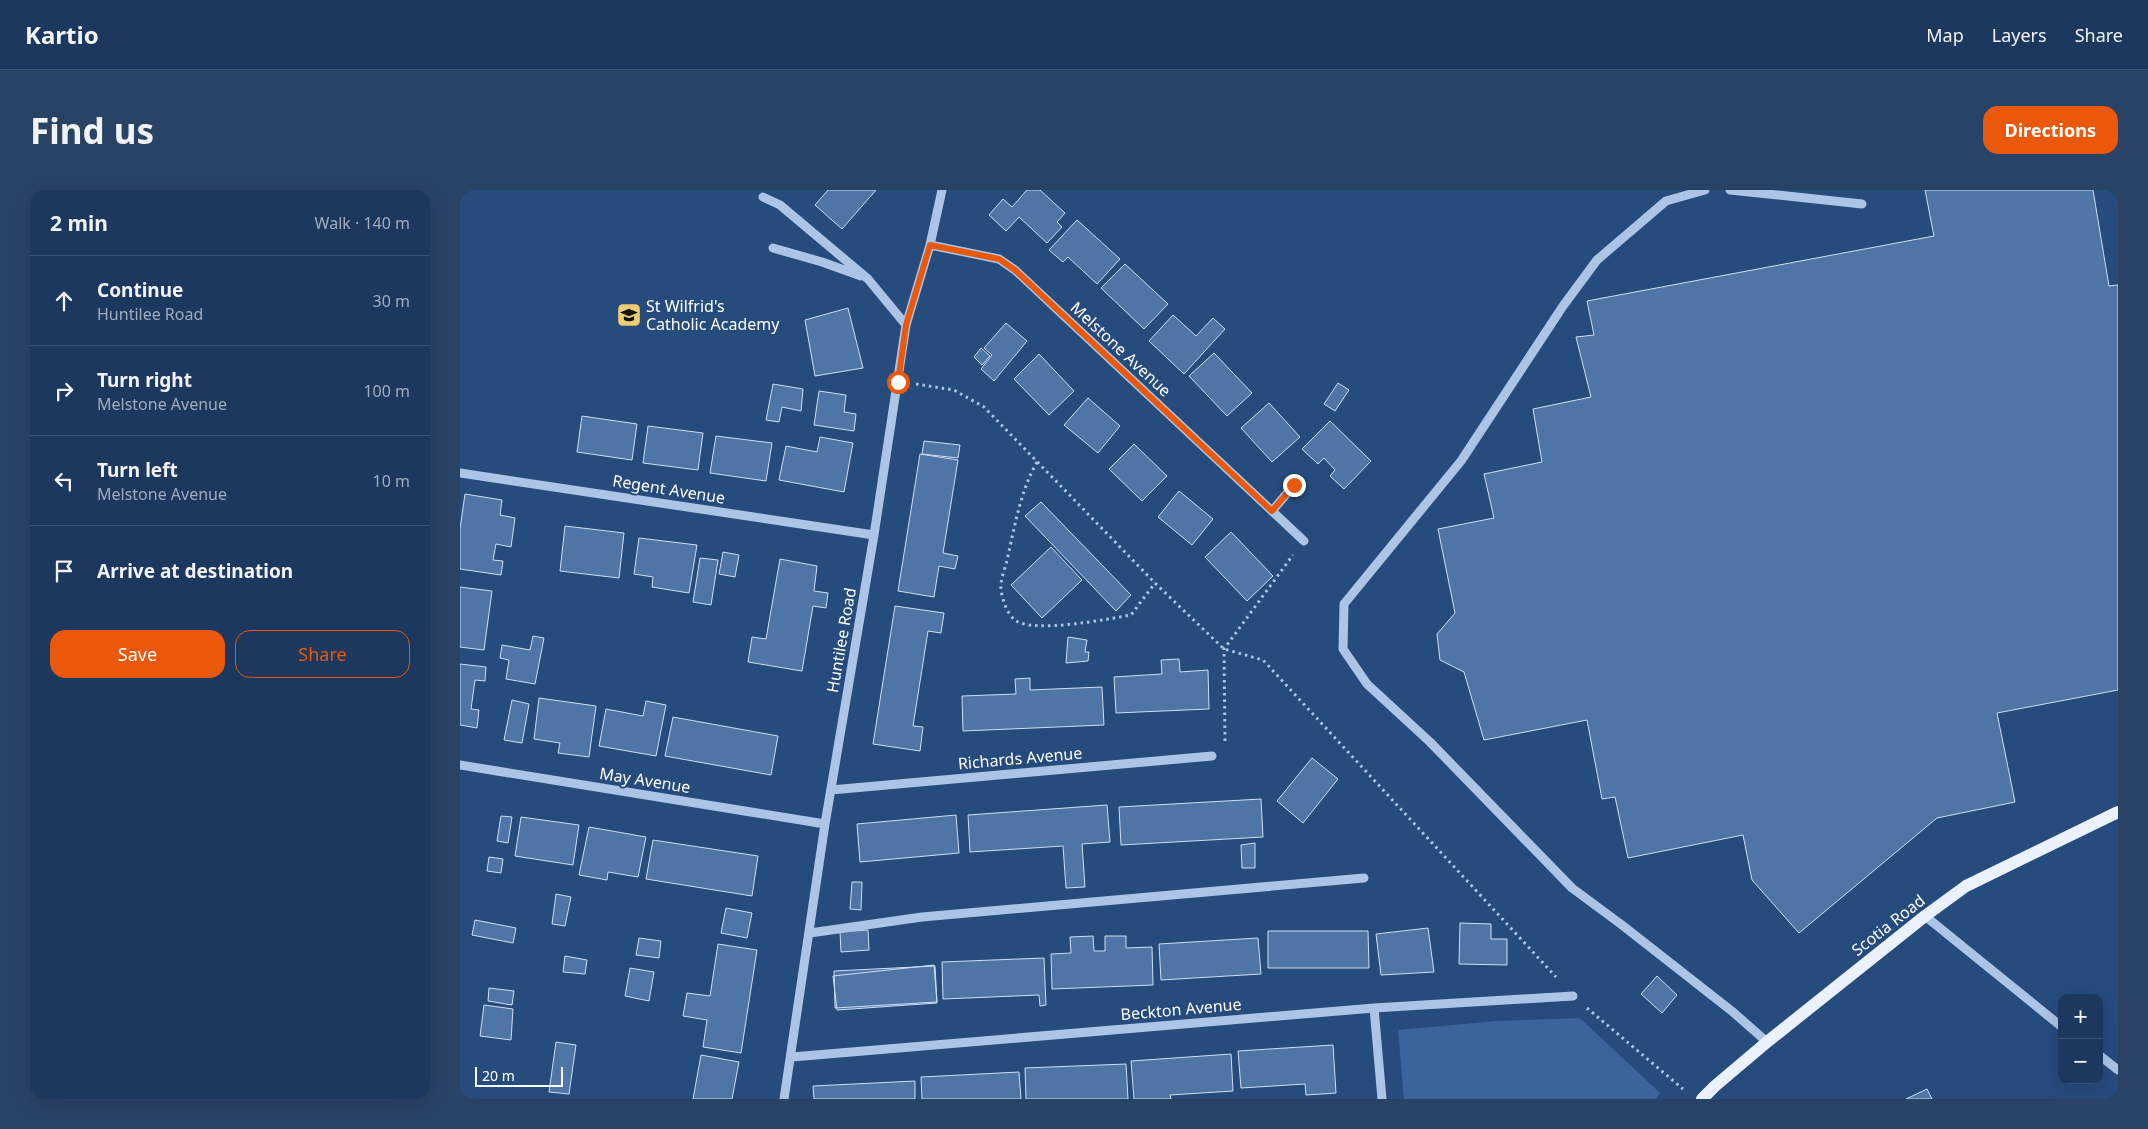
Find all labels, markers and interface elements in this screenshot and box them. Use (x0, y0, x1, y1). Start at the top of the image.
text: Kartio (25, 18, 99, 51)
text: Map (1926, 23, 1964, 47)
text: Layers (1992, 23, 2047, 47)
text: Share (2075, 23, 2123, 47)
button: Directions (1983, 106, 2118, 154)
text: Find us (30, 107, 154, 154)
text: 2 min (50, 209, 108, 237)
text: Walk · 140 m (315, 212, 410, 234)
text: Continue (97, 277, 183, 303)
icon: ahead (50, 287, 78, 315)
text: 30 m (373, 290, 410, 312)
place label: St Wilfrid's Catholic Academy (646, 295, 780, 335)
street label: Melstone Avenue (1066, 297, 1176, 401)
school or university icon: St Wilfrid's Catholic Academy (616, 302, 642, 328)
text: Huntilee Road (97, 303, 203, 325)
text: Turn right (97, 367, 192, 393)
route start (887, 371, 910, 394)
icon: right (50, 377, 78, 405)
text: 100 m (363, 380, 410, 402)
text: Melstone Avenue (97, 393, 227, 415)
text: Turn left (97, 457, 178, 483)
icon: left (50, 467, 78, 495)
street label: Regent Avenue (611, 469, 727, 509)
text: 10 m (373, 470, 410, 492)
route end (1283, 474, 1306, 497)
text: Melstone Avenue (97, 483, 227, 505)
icon: arrive (50, 557, 78, 585)
text: Arrive at destination (97, 558, 293, 584)
street label: Huntilee Road (821, 586, 861, 694)
button: Save (50, 630, 225, 678)
button: Share (235, 630, 410, 678)
street label: Richards Avenue (957, 742, 1083, 774)
street label: May Avenue (598, 762, 692, 798)
street label: Scotia Road (1847, 889, 1929, 961)
street label: Beckton Avenue (1120, 993, 1242, 1025)
map controls (2058, 994, 2103, 1084)
button: + (2058, 994, 2103, 1039)
button: − (2058, 1039, 2103, 1084)
scale bar (475, 1064, 562, 1087)
text: 20 m (482, 1066, 515, 1085)

